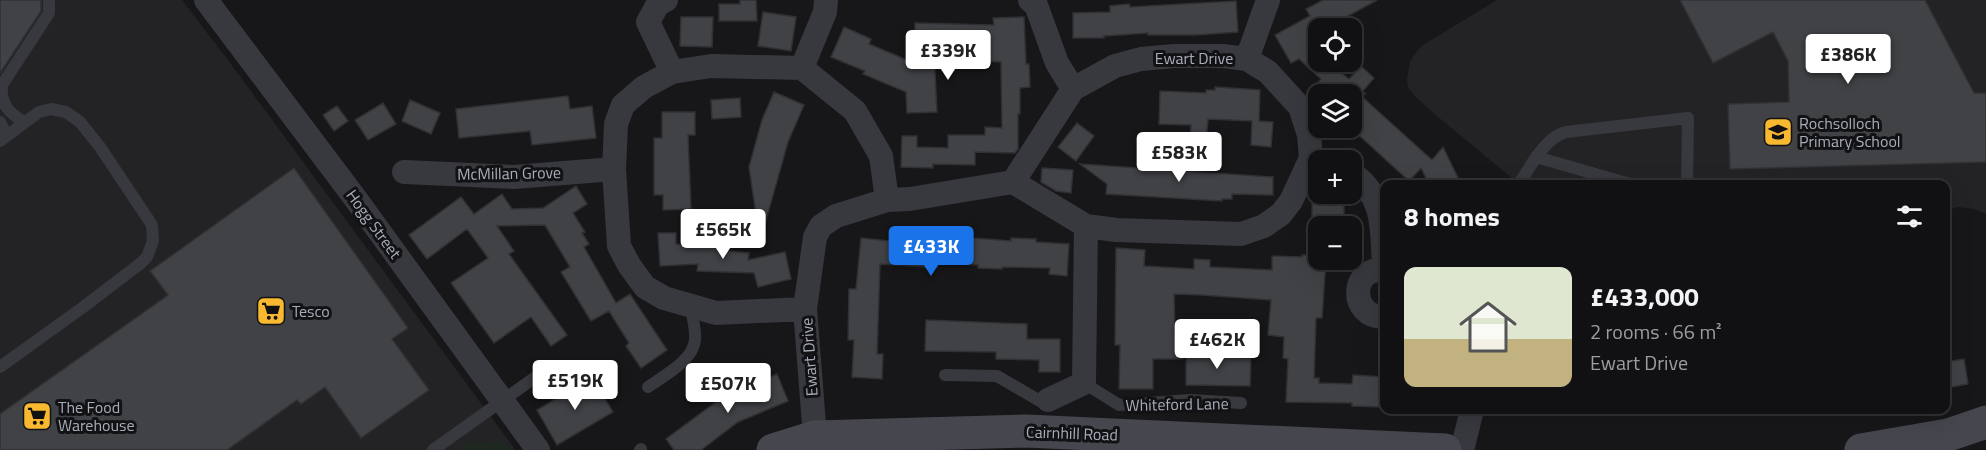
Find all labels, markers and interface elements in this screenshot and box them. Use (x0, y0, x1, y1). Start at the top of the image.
map controls (1308, 18, 1362, 270)
button: locate (1308, 18, 1362, 72)
pin: £339K (906, 30, 990, 81)
text: £339K (920, 34, 976, 65)
pin: £386K (1806, 34, 1890, 85)
text: £386K (1820, 38, 1876, 69)
street label: Ewart Drive (1155, 46, 1233, 70)
button: layers (1308, 84, 1362, 138)
place label: Rochsolloch Primary School (1799, 111, 1901, 153)
school or university icon: Rochsolloch Primary School (1762, 116, 1794, 148)
pin: £583K (1137, 132, 1221, 183)
text: £583K (1151, 136, 1207, 167)
button: + (1308, 150, 1362, 204)
street label: McMillan Grove (457, 160, 561, 186)
street label: Hogg Street (341, 184, 408, 264)
text: 8 homes (1404, 197, 1500, 236)
icon: filters (1893, 200, 1926, 233)
pin: £565K (681, 209, 765, 260)
text: £565K (695, 213, 751, 244)
button: − (1308, 216, 1362, 270)
pin: £433K (889, 226, 973, 277)
text: £433K (903, 230, 959, 261)
text: £433,000 (1590, 277, 1699, 316)
icon: home (1452, 291, 1524, 363)
supermarket icon: Tesco (255, 295, 287, 327)
place label: Tesco (292, 299, 330, 323)
text: 2 rooms · 66 m² (1590, 316, 1722, 347)
street label: Ewart Drive (794, 317, 824, 397)
pin: £462K (1175, 319, 1259, 370)
text: £462K (1189, 323, 1245, 354)
text: Ewart Drive (1590, 347, 1688, 378)
pin: £519K (533, 360, 617, 411)
pin: £507K (686, 363, 770, 414)
text: £519K (547, 364, 603, 395)
text: £507K (700, 367, 756, 398)
street label: Whiteford Lane (1125, 391, 1229, 417)
place label: The Food Warehouse (58, 395, 134, 437)
supermarket icon: The Food Warehouse (21, 400, 53, 432)
street label: Cairnhill Road (1026, 419, 1118, 447)

